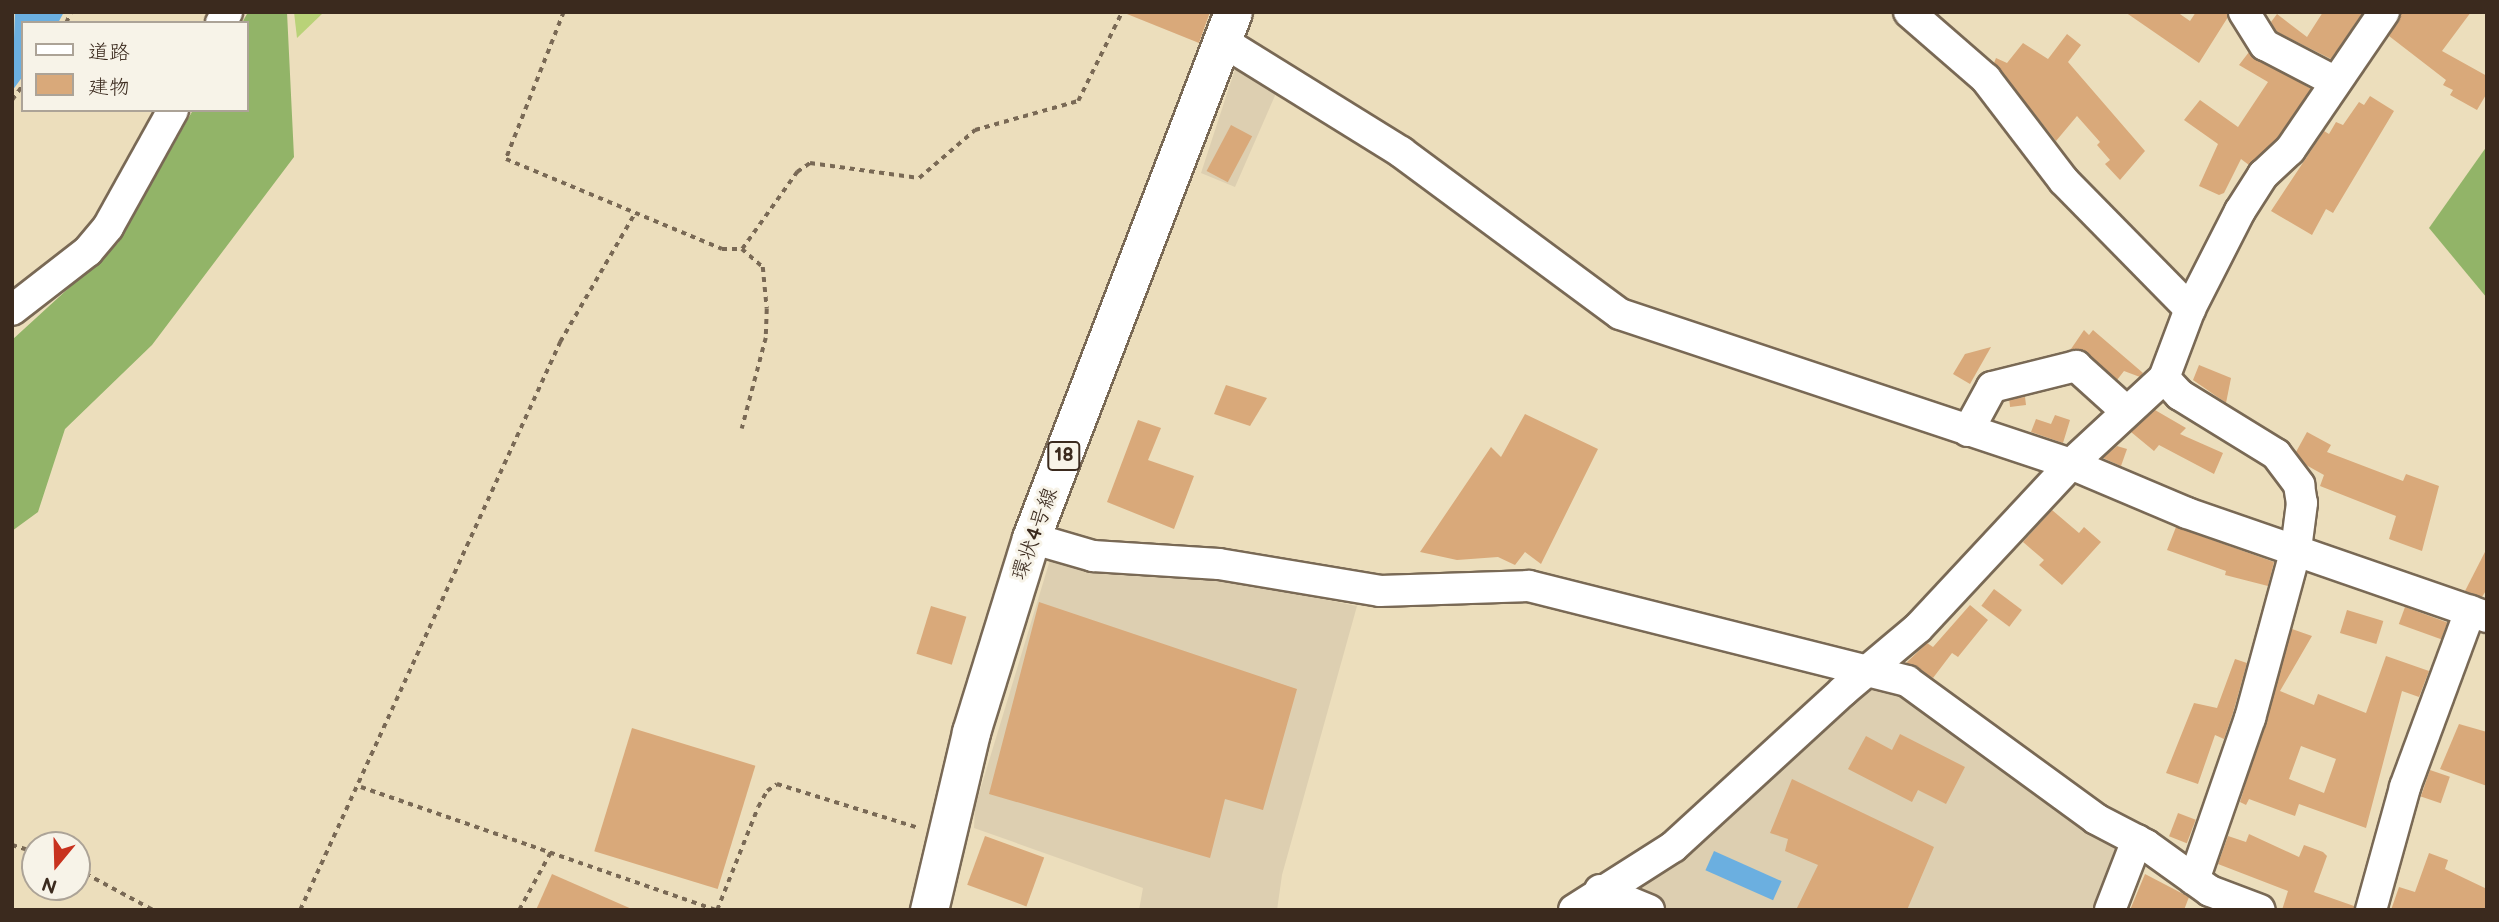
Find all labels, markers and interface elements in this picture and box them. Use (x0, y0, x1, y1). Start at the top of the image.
legend (21, 21, 248, 112)
text: 道路 (88, 40, 130, 65)
text: 建物 (88, 75, 130, 100)
road number: 18 (1046, 440, 1082, 471)
street label: 環状4号線 (1007, 484, 1063, 584)
north arrow (21, 831, 91, 901)
text: N (39, 871, 60, 898)

